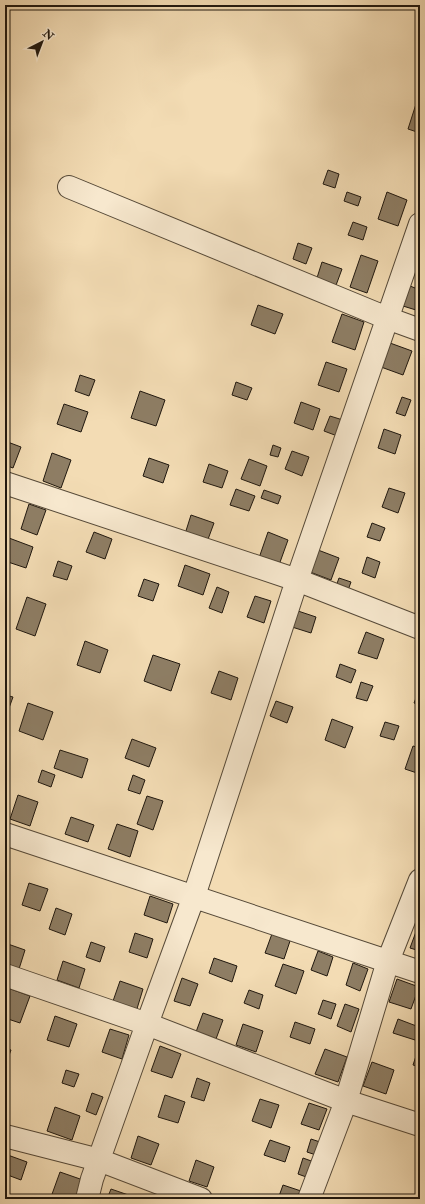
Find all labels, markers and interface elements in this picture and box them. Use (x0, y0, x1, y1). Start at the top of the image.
north arrow (22, 22, 62, 62)
text: N (40, 26, 57, 44)

